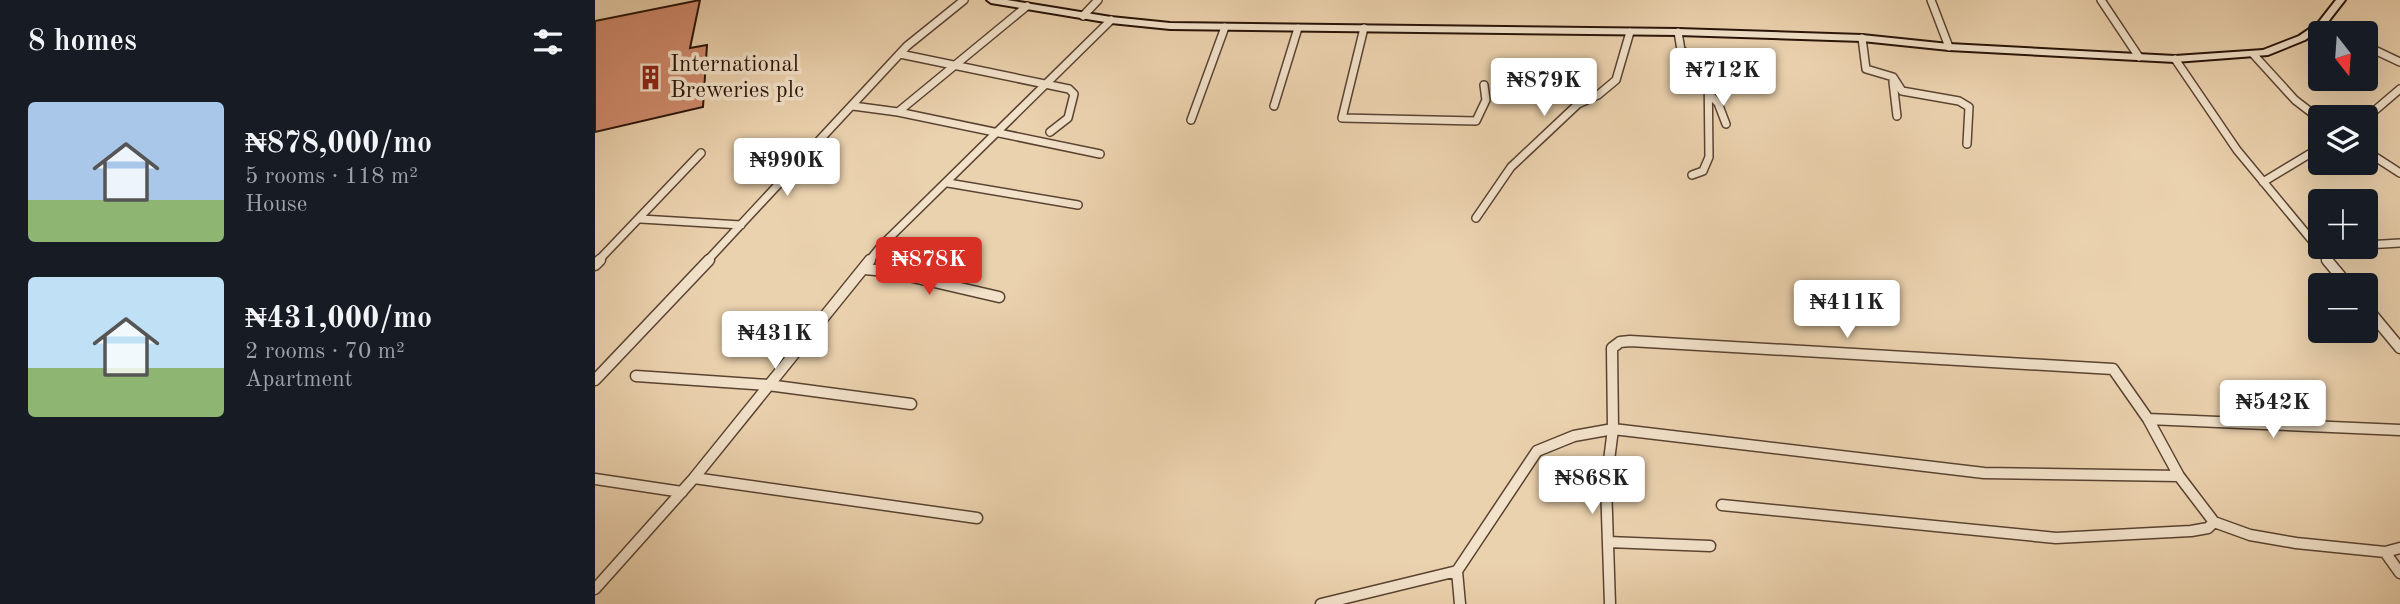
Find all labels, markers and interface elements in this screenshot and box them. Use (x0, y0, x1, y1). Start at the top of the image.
north arrow (2308, 21, 2378, 91)
map controls (2308, 21, 2378, 343)
icon: filters (529, 23, 567, 61)
text: 8 homes (28, 27, 137, 57)
pin: ₦712K (1674, 48, 1772, 108)
place label: International Breweries plc (670, 53, 804, 102)
pin: ₦879K (1495, 58, 1593, 118)
text: ₦712K (1686, 59, 1760, 82)
building icon: International Breweries plc (636, 63, 664, 91)
text: ₦879K (1507, 69, 1581, 92)
button: layers (2308, 105, 2378, 175)
text: ₦878,000/mo (245, 129, 432, 159)
icon: home (84, 130, 168, 214)
pin: ₦990K (738, 138, 836, 198)
text: ₦990K (750, 149, 824, 172)
text: 5 rooms · 118 m² (245, 165, 418, 188)
button: + (2308, 189, 2378, 259)
text: House (245, 193, 307, 216)
pin: ₦878K (880, 238, 978, 297)
text: ₦878K (892, 248, 966, 271)
button: − (2308, 273, 2378, 343)
pin: ₦411K (1798, 280, 1896, 340)
text: ₦411K (1810, 291, 1884, 314)
text: ₦431,000/mo (245, 304, 432, 334)
icon: home (84, 305, 168, 389)
pin: ₦431K (726, 312, 824, 371)
text: ₦431K (738, 322, 812, 345)
text: 2 rooms · 70 m² (245, 340, 405, 363)
text: Apartment (245, 368, 353, 391)
pin: ₦542K (2224, 380, 2322, 440)
text: ₦542K (2236, 391, 2310, 414)
pin: ₦868K (1543, 456, 1641, 516)
text: ₦868K (1555, 467, 1629, 490)

